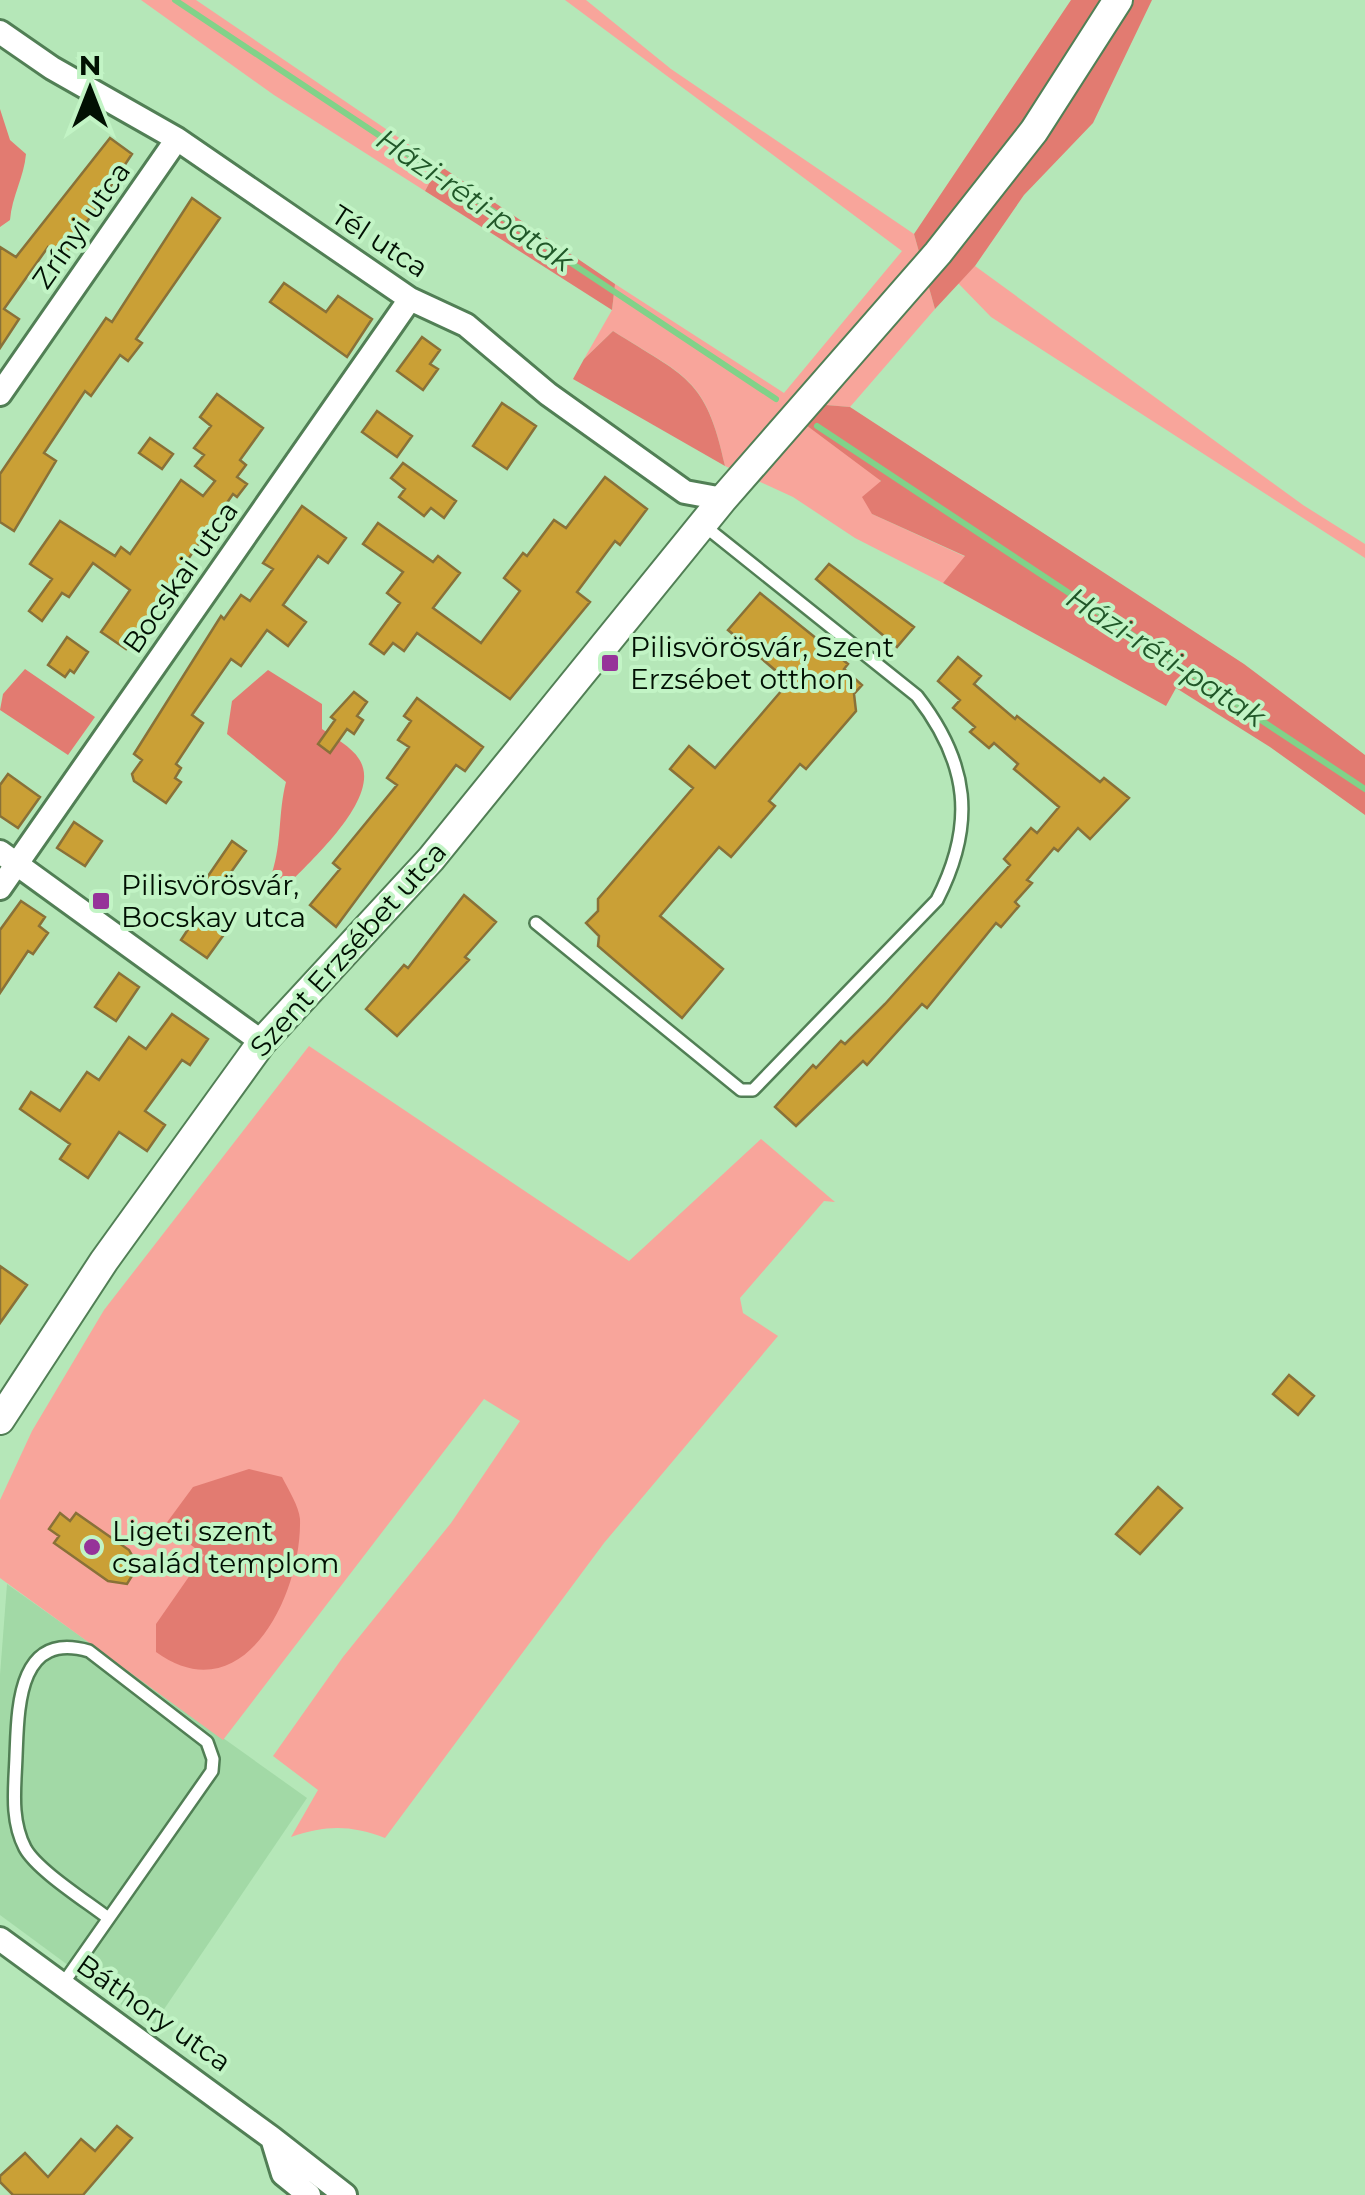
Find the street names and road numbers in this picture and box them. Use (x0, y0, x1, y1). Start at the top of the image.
street label: Zrínyi utca (25, 155, 137, 295)
street label: Tél utca (325, 197, 435, 285)
street label: Bocskai utca (115, 494, 245, 660)
street label: Szent Erzsébet utca (243, 835, 453, 1063)
street label: Báthory utca (70, 1947, 238, 2079)

